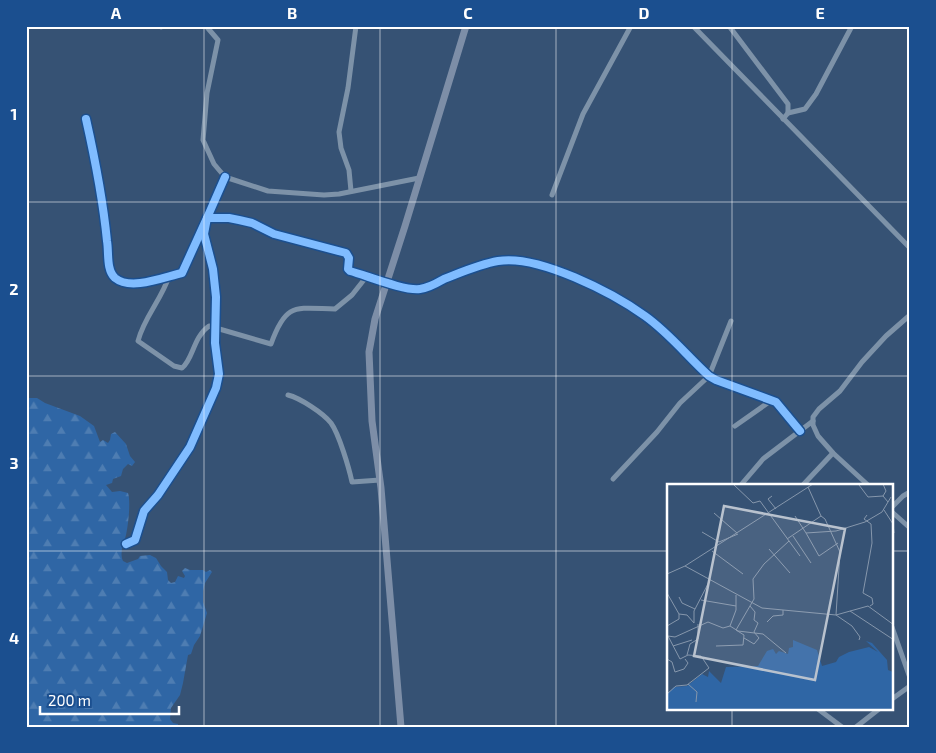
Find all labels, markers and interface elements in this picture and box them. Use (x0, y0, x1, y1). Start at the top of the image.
text: A (111, 3, 122, 22)
text: B (287, 3, 297, 22)
text: C (463, 3, 473, 22)
text: D (639, 3, 650, 22)
text: E (815, 3, 825, 22)
text: 1 (11, 104, 17, 123)
text: 2 (9, 279, 19, 298)
text: 3 (9, 453, 19, 472)
inset map (667, 484, 894, 710)
text: 4 (9, 628, 19, 647)
scale bar (40, 683, 179, 715)
text: 200 m (48, 691, 91, 709)

